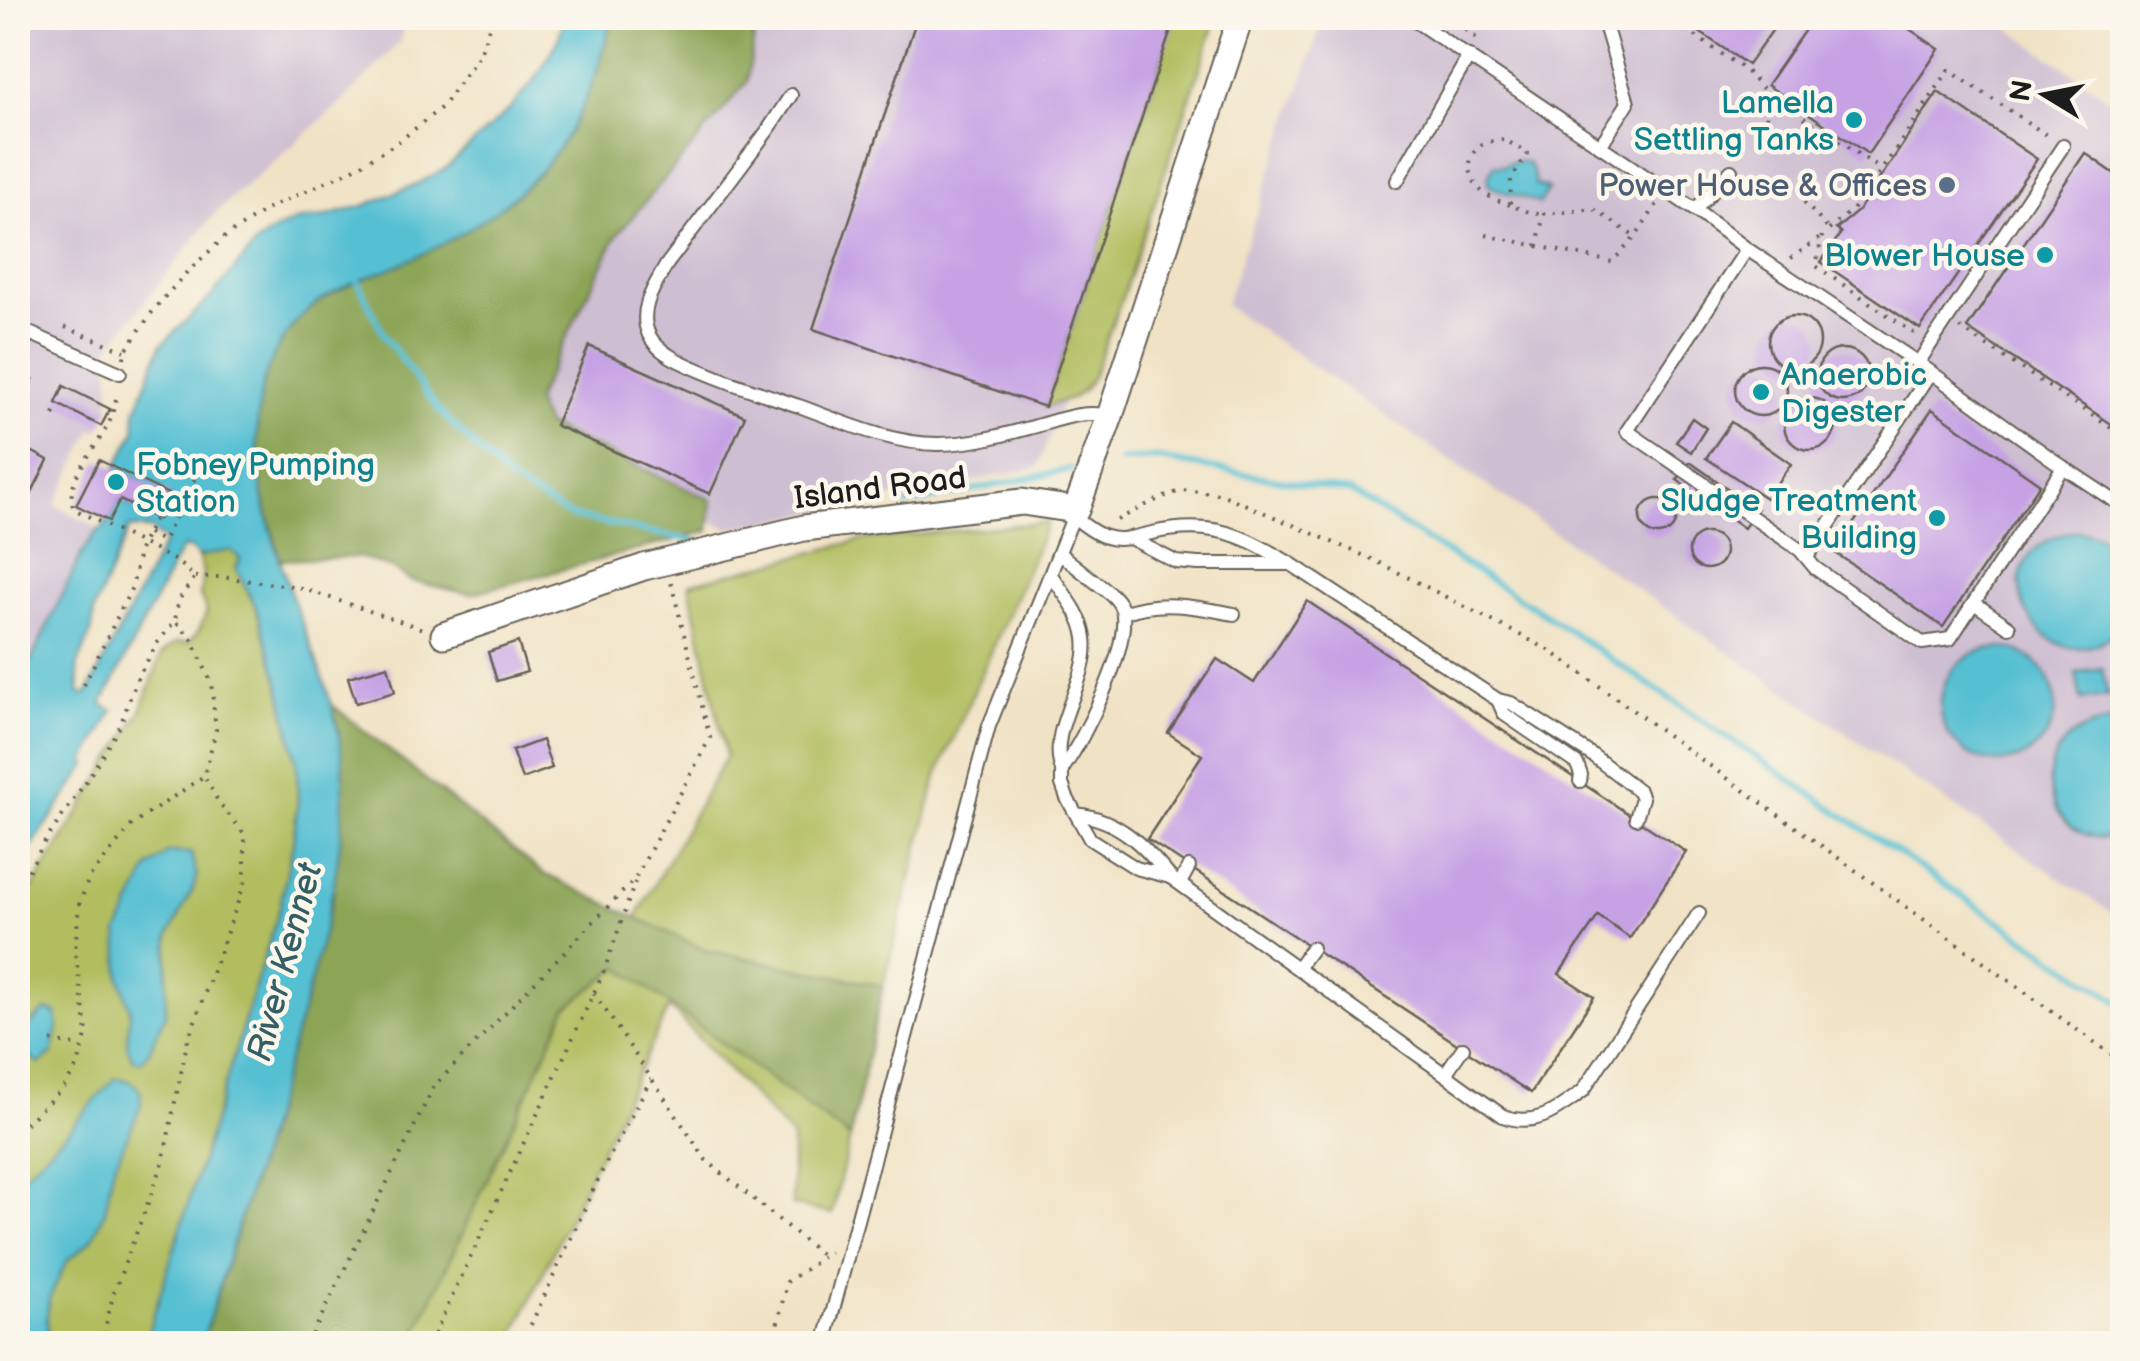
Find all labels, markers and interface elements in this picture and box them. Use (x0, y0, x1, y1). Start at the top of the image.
north arrow (1995, 45, 2095, 145)
text: N (2004, 78, 2040, 104)
place label: Lamella Settling Tanks (1634, 84, 1834, 160)
marker: Lamella Settling Tanks (1843, 109, 1865, 131)
place label: Power House & Offices (1598, 167, 1927, 206)
marker: Power House & Offices (1936, 174, 1958, 196)
place label: Blower House (1824, 237, 2025, 276)
marker: Blower House (2034, 244, 2056, 266)
place label: Anaerobic Digester (1781, 356, 1927, 432)
marker: Anaerobic Digester (1750, 381, 1772, 403)
place label: Fobney Pumping Station (136, 446, 375, 522)
street label: Island Road (792, 459, 969, 518)
marker: Fobney Pumping Station (105, 471, 127, 493)
place label: Sludge Treatment Building (1660, 482, 1917, 558)
marker: Sludge Treatment Building (1926, 507, 1948, 529)
water label: River Kennet (238, 857, 333, 1066)

